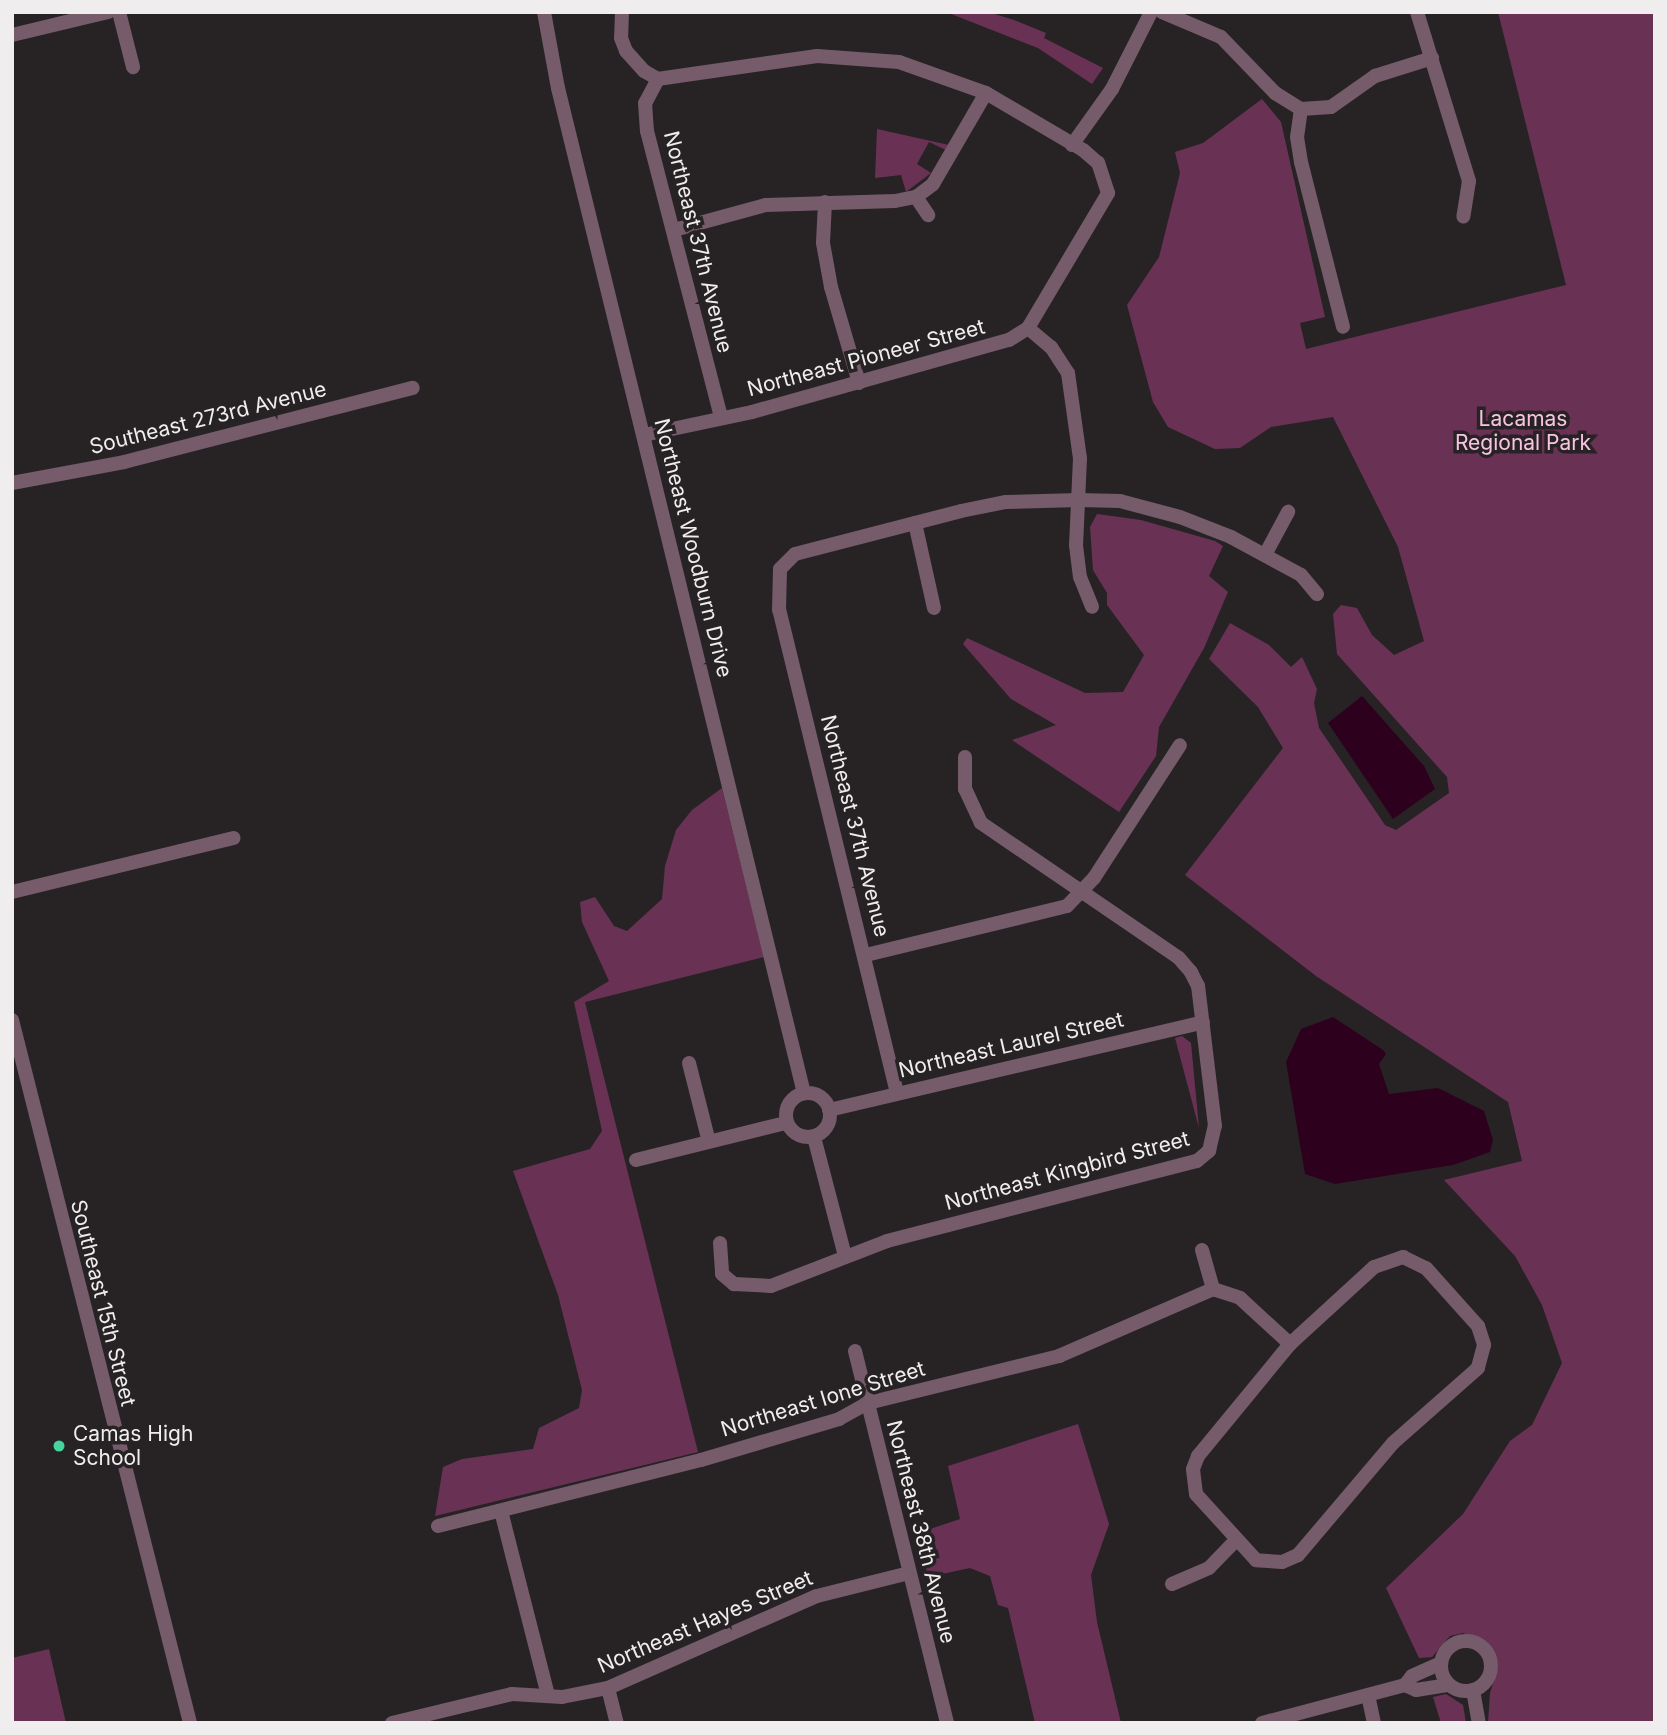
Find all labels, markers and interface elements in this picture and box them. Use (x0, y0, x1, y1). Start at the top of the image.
street label: Northeast 37th Avenue (658, 128, 738, 356)
street label: Northeast Pioneer Street (744, 314, 988, 402)
street label: Southeast 273rd Avenue (87, 376, 329, 460)
park label: Lacamas Regional Park (1455, 406, 1591, 456)
street label: Northeast Woodburn Drive (649, 416, 737, 680)
street label: Northeast 37th Avenue (815, 712, 895, 940)
street label: Northeast Laurel Street (896, 1007, 1126, 1083)
street label: Northeast Kingbird Street (942, 1126, 1192, 1216)
street label: Southeast 15th Street (65, 1197, 141, 1409)
street label: Northeast Ione Street (718, 1356, 928, 1442)
street label: Northeast 38th Avenue (881, 1418, 961, 1646)
place label: Camas High School (73, 1421, 193, 1471)
marker: Camas High School (51, 1438, 67, 1454)
street label: Northeast Hayes Street (594, 1565, 816, 1679)

